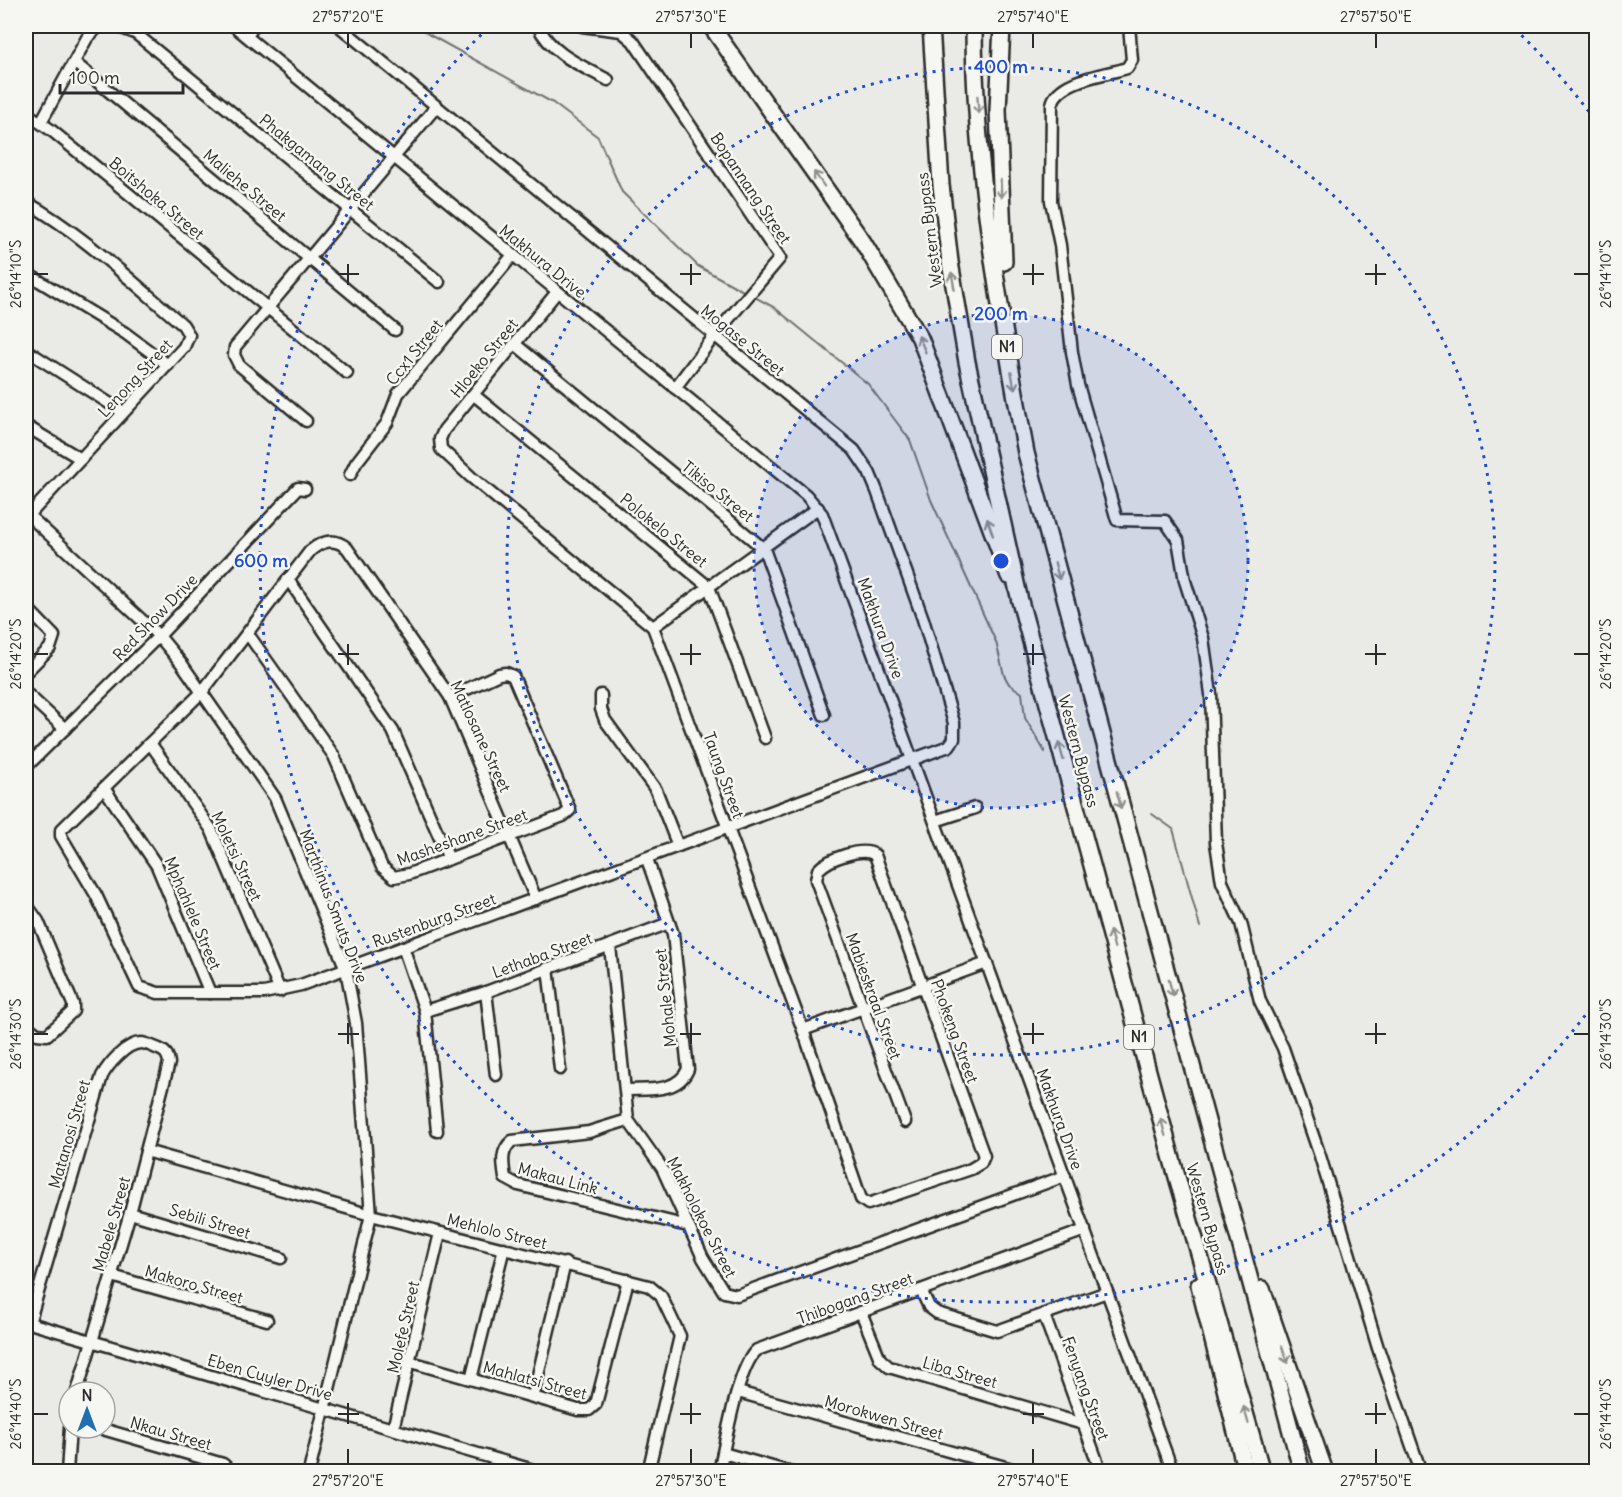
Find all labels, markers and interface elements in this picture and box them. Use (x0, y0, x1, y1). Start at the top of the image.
text: 27°57'20"E (312, 7, 384, 26)
text: 27°57'30"E (655, 7, 727, 26)
text: 27°57'40"E (997, 7, 1069, 26)
text: 27°57'50"E (1340, 7, 1412, 26)
text: 400 m (974, 55, 1028, 78)
scale bar (60, 57, 183, 95)
text: 100 m (69, 66, 120, 89)
one-way arrow (973, 94, 984, 114)
street label: Phakgamang Street (256, 110, 379, 215)
street label: Bopannang Street (706, 128, 796, 248)
street label: Maliehe Street (199, 145, 291, 226)
street label: Boitshoka Street (106, 153, 209, 244)
one-way arrow (813, 171, 825, 188)
street label: Western Bypass (912, 171, 946, 289)
one-way arrow (995, 178, 1007, 198)
street label: Makhura Drive (496, 220, 590, 302)
text: 26°14'10"S (6, 240, 25, 308)
text: 26°14'10"S (1596, 240, 1615, 308)
one-way arrow (947, 272, 958, 292)
street label: Mogase Street (697, 300, 790, 380)
text: 200 m (974, 302, 1028, 325)
street label: Ccx1 Street (381, 314, 447, 389)
street label: Hloeko Street (446, 314, 522, 402)
street label: Lenong Street (94, 334, 177, 421)
road number: N1 (992, 335, 1022, 359)
one-way arrow (916, 336, 927, 354)
one-way arrow (1008, 371, 1019, 391)
street label: Tikiso Street (678, 456, 758, 526)
street label: Polokelo Street (616, 489, 712, 572)
one-way arrow (983, 518, 994, 537)
text: 600 m (234, 549, 288, 572)
centre of rings (991, 551, 1011, 571)
one-way arrow (1052, 561, 1064, 580)
street label: Red Show Drive (109, 569, 201, 665)
street label: Makhura Drive (854, 575, 908, 681)
text: 26°14'20"S (6, 619, 25, 689)
text: 26°14'20"S (1596, 619, 1615, 689)
street label: Matlosane Street (446, 677, 516, 796)
street label: Western Bypass (1054, 693, 1104, 809)
street label: Taung Street (699, 729, 749, 821)
one-way arrow (1055, 741, 1066, 760)
one-way arrow (1114, 790, 1125, 809)
street label: Masheshane Street (394, 804, 530, 870)
street label: Moletsi Street (207, 808, 267, 905)
street label: Marthinus Smuts Drive (295, 826, 373, 986)
street label: Mphahlele Street (160, 854, 226, 973)
street label: Rustenburg Street (370, 888, 499, 952)
street label: Lethaba Street (489, 927, 595, 982)
street label: Mabieskraal Street (842, 930, 906, 1063)
one-way arrow (1106, 930, 1117, 949)
street label: Mohale Street (650, 947, 680, 1048)
street label: Phokeng Street (927, 976, 983, 1086)
one-way arrow (1166, 978, 1177, 997)
text: 26°14'30"S (6, 998, 25, 1070)
text: 26°14'30"S (1596, 998, 1615, 1070)
road number: N1 (1124, 1025, 1154, 1049)
street label: Makhura Drive (1033, 1066, 1087, 1172)
street label: Matanosi Street (44, 1077, 94, 1191)
one-way arrow (1157, 1118, 1169, 1137)
street label: Makholokoe Street (663, 1153, 741, 1281)
street label: Makau Link (516, 1158, 600, 1198)
street label: Western Bypass (1182, 1161, 1234, 1277)
street label: Mabele Street (88, 1173, 134, 1274)
street label: Sebili Street (167, 1199, 253, 1243)
street label: Mehlolo Street (445, 1209, 550, 1253)
street label: Makoro Street (143, 1260, 246, 1308)
street label: Thibogang Street (794, 1268, 916, 1328)
street label: Molefe Street (383, 1278, 423, 1375)
street label: Fenyang Street (1058, 1333, 1114, 1443)
one-way arrow (1280, 1346, 1291, 1364)
street label: Eben Cuyler Drive (205, 1350, 335, 1404)
street label: Liba Street (920, 1352, 1000, 1392)
street label: Mahlatsi Street (481, 1357, 590, 1404)
text: 26°14'40"S (6, 1379, 25, 1449)
text: 26°14'40"S (1596, 1379, 1615, 1449)
north arrow (57, 1380, 117, 1440)
text: N (81, 1385, 93, 1405)
street label: Morokwen Street (822, 1391, 946, 1444)
one-way arrow (1240, 1406, 1251, 1425)
street label: Nkau Street (128, 1412, 215, 1454)
text: 27°57'20"E (312, 1471, 384, 1490)
text: 27°57'30"E (655, 1471, 727, 1490)
text: 27°57'40"E (997, 1471, 1069, 1490)
text: 27°57'50"E (1340, 1471, 1412, 1490)

